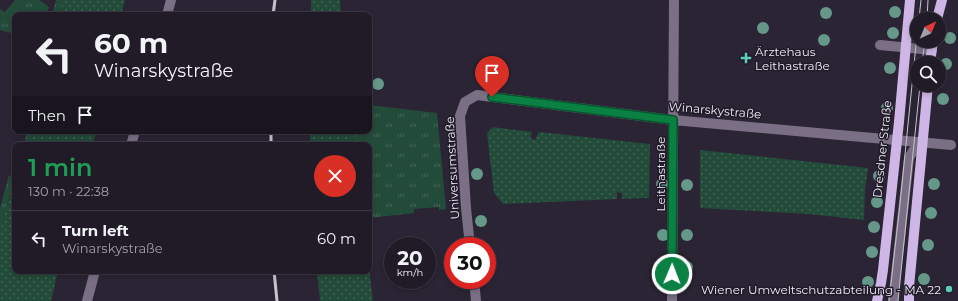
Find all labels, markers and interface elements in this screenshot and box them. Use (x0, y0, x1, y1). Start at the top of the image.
north arrow (910, 12, 946, 48)
map controls (910, 12, 946, 92)
text: 60 m (94, 26, 168, 60)
icon: left (28, 28, 80, 80)
place label: Ärztehaus Leithastraße (755, 44, 830, 73)
marker: Ärztehaus Leithastraße (740, 52, 752, 64)
pin (475, 56, 509, 97)
button: search (910, 56, 946, 92)
text: Winarskystraße (94, 60, 233, 82)
icon: arrive (481, 62, 503, 84)
street label: Winarskystraße (668, 98, 762, 122)
street label: Dresdner Straße (869, 99, 895, 199)
icon: arrive (74, 104, 96, 126)
text: Then (28, 106, 66, 125)
street label: Universumstraße (442, 116, 462, 220)
street label: Leithastraße (653, 137, 668, 211)
text: 1 min (28, 153, 92, 182)
button: close (314, 155, 356, 197)
text: 130 m · 22:38 (28, 183, 109, 199)
text: Turn left (62, 221, 129, 240)
icon: left (28, 228, 50, 250)
text: 60 m (317, 229, 356, 248)
speed limit sign: 30 (444, 237, 496, 289)
text: Winarskystraße (62, 240, 163, 256)
text: 20 (397, 246, 423, 270)
position arrow (651, 253, 693, 295)
text: km/h (397, 266, 423, 279)
place label: Wiener Umweltschutzabteilung - MA 22 (701, 282, 941, 297)
marker: Wiener Umweltschutzabteilung - MA 22 (944, 284, 954, 294)

